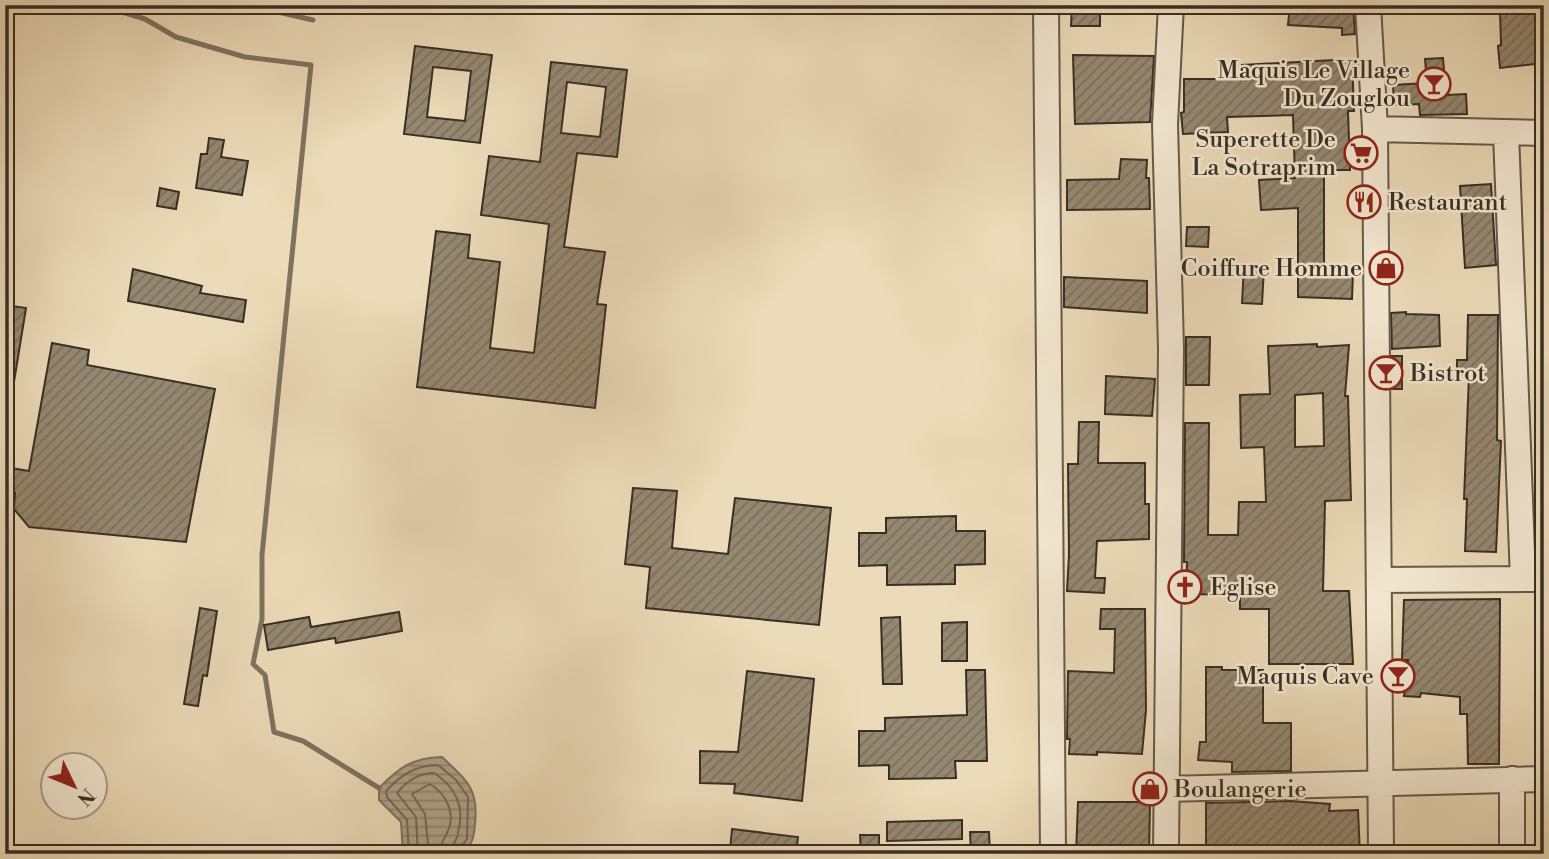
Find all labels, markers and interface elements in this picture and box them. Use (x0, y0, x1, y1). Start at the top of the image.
place label: Maquis Le Village Du Zouglou (1217, 56, 1410, 114)
bar icon: Maquis Le Village Du Zouglou (1415, 65, 1453, 103)
place label: Superette De La Sotraprim (1191, 125, 1336, 183)
supermarket icon: Superette De La Sotraprim (1342, 134, 1380, 172)
restaurant icon: Restaurant (1345, 183, 1383, 221)
place label: Restaurant (1388, 188, 1508, 218)
shop icon: Coiffure Homme (1367, 249, 1405, 287)
place label: Coiffure Homme (1181, 254, 1362, 284)
bar icon: Bistrot (1367, 354, 1405, 392)
place label: Bistrot (1409, 359, 1486, 389)
church icon: Eglise (1166, 568, 1204, 606)
place label: Eglise (1210, 573, 1277, 603)
bar icon: Maquis Cave (1379, 657, 1417, 695)
place label: Maquis Cave (1237, 662, 1374, 692)
north arrow (38, 750, 108, 820)
shop icon: Boulangerie (1131, 770, 1169, 808)
place label: Boulangerie (1173, 775, 1307, 805)
text: N (72, 783, 100, 811)

